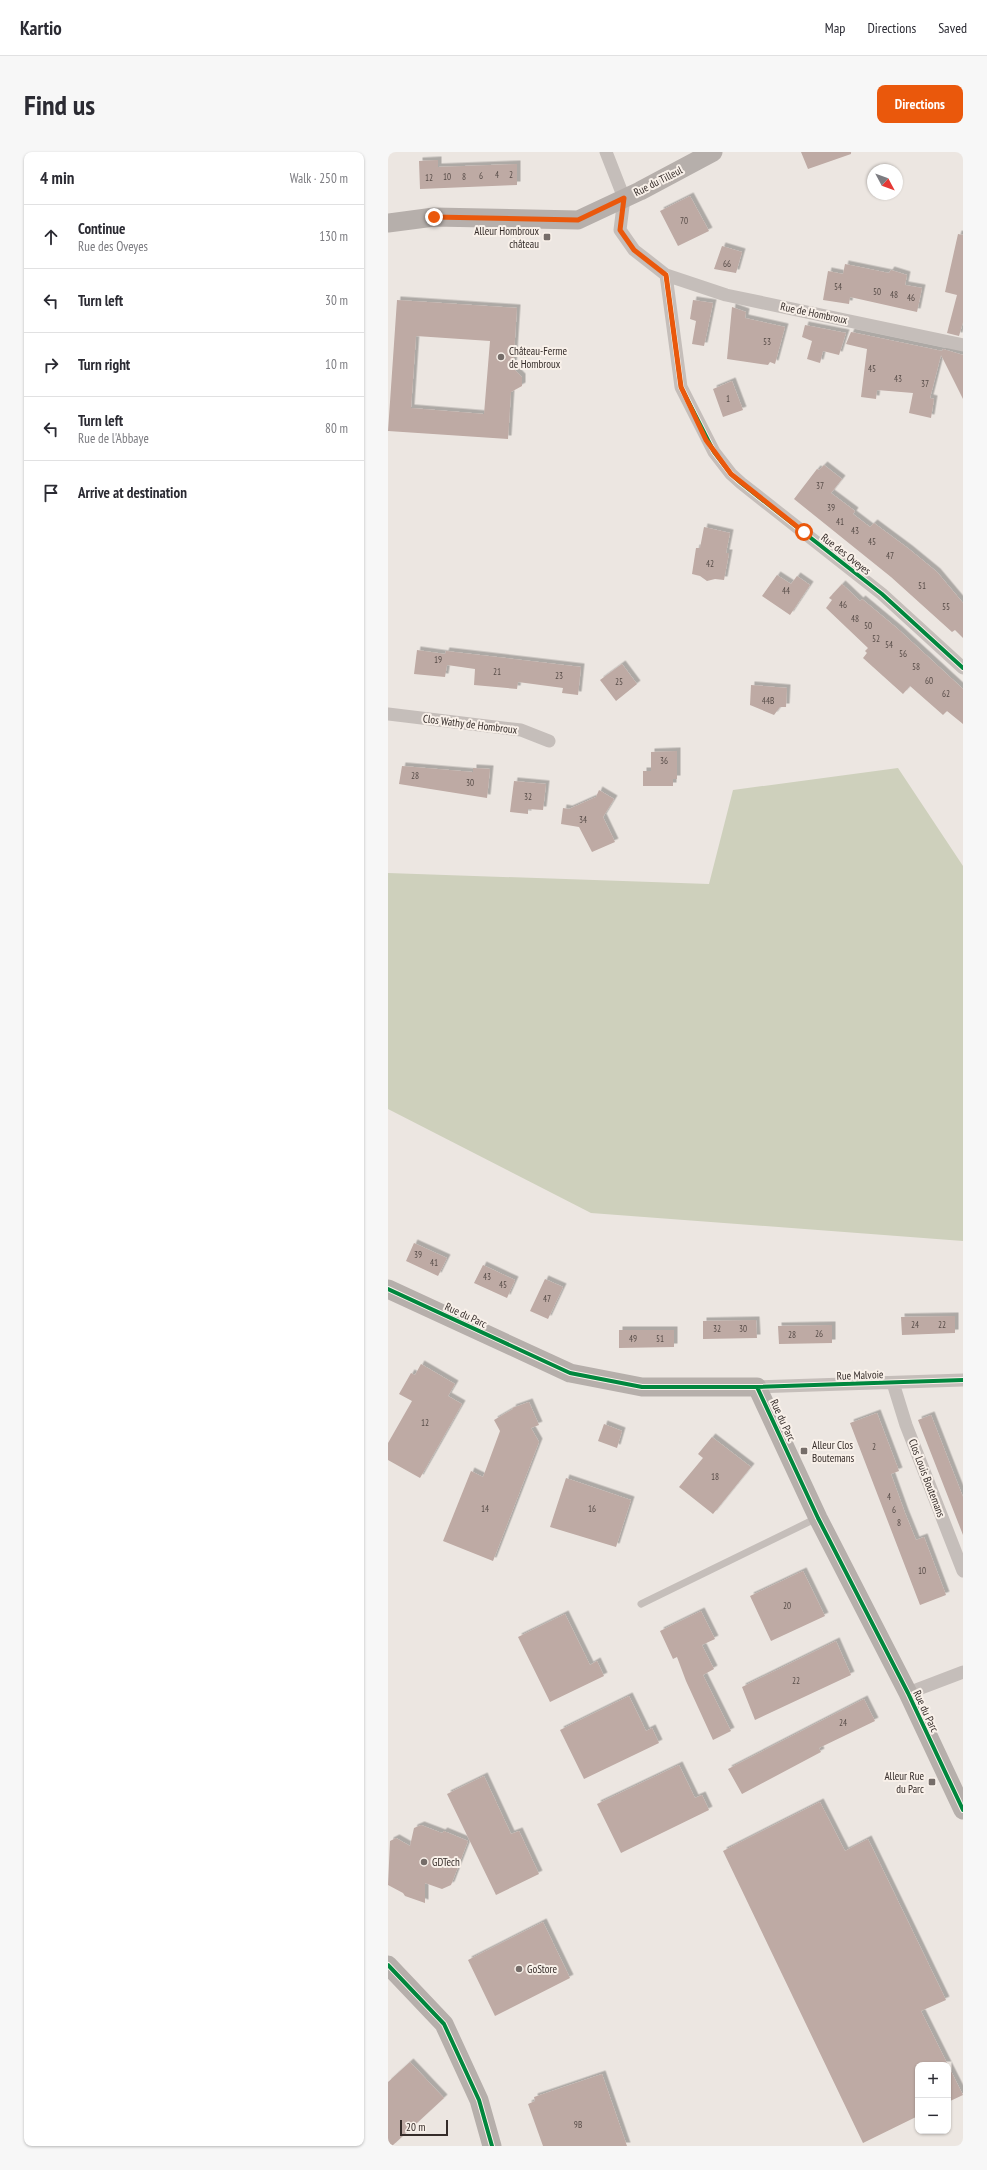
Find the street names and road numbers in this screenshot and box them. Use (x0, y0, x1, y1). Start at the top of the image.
street label: Rue du Tilleul (631, 163, 685, 199)
street label: Rue de Hombroux (779, 299, 849, 327)
street label: Rue des Oveyes (818, 530, 874, 578)
street label: Clos Wathy de Hombroux (422, 711, 518, 737)
street label: Rue du Parc (443, 1299, 489, 1331)
street label: Rue Malvoie (836, 1367, 884, 1383)
street label: Rue du Parc (767, 1397, 799, 1443)
street label: Clos Louis Boutemans (906, 1437, 948, 1519)
street label: Rue du Parc (910, 1688, 942, 1734)

